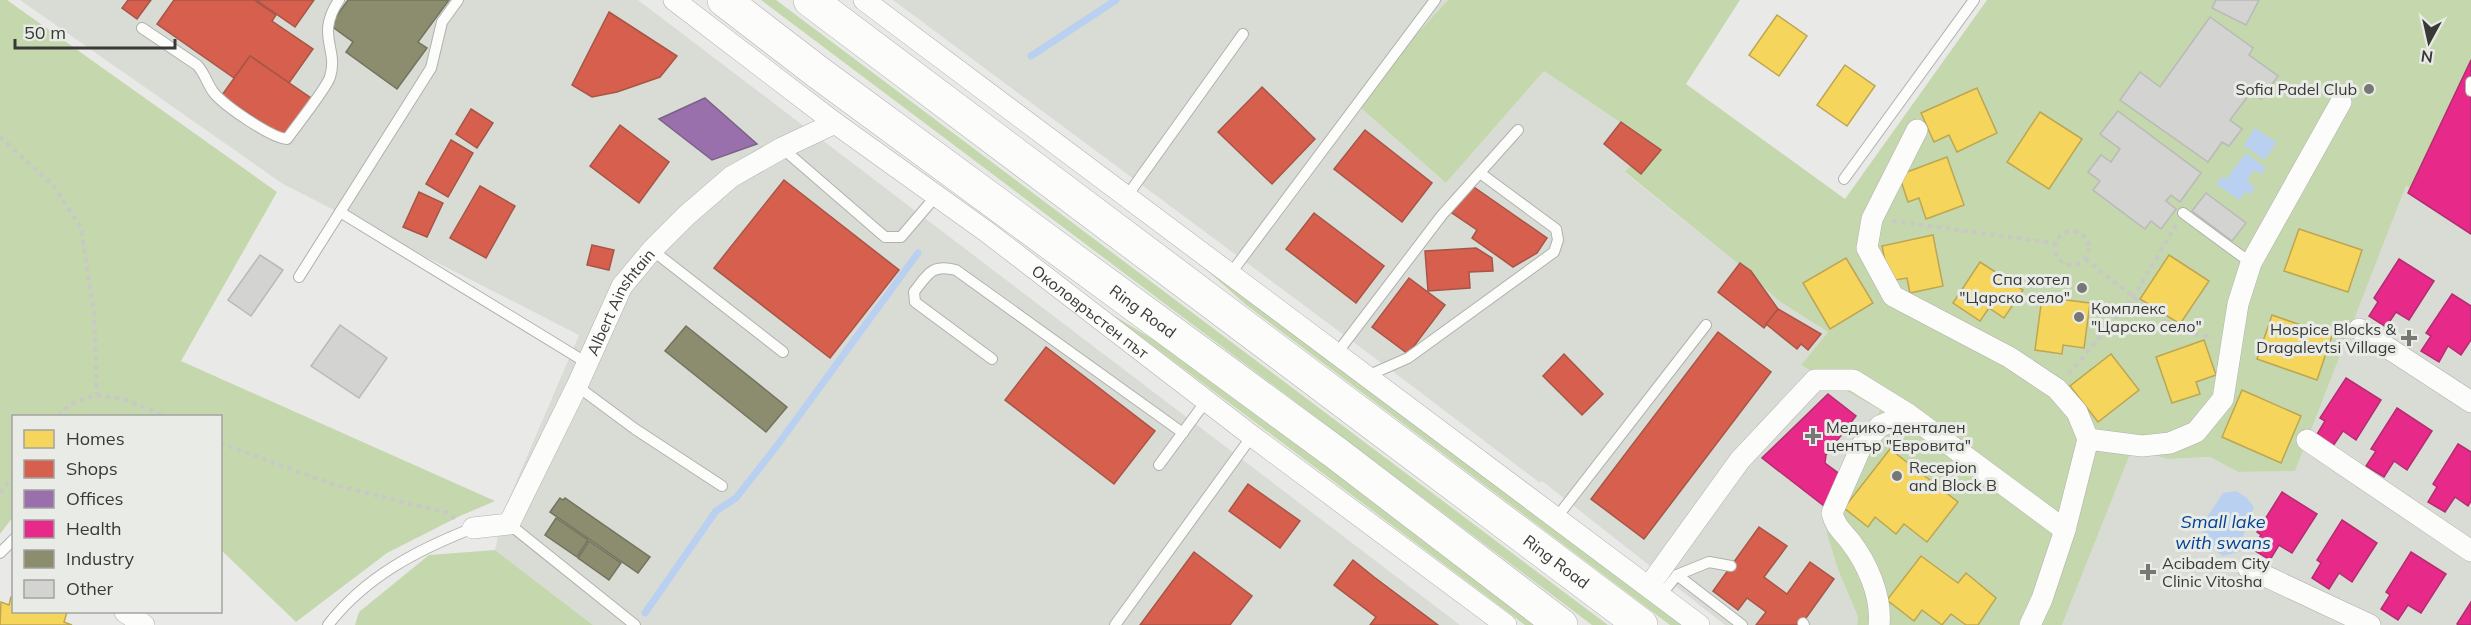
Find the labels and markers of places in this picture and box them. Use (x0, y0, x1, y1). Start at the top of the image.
place label: Sofia Padel Club (2236, 79, 2357, 99)
marker: Sofia Padel Club (2362, 82, 2376, 96)
place label: Спа хотел "Царско село" (1959, 269, 2070, 307)
marker: Спа хотел "Царско село" (2075, 281, 2089, 295)
place label: Комплекс "Царско село" (2091, 298, 2202, 336)
marker: Комплекс "Царско село" (2072, 310, 2086, 324)
place label: Hospice Blocks & Dragalevtsi Village (2256, 319, 2396, 357)
marker: Hospice Blocks & Dragalevtsi Village (2400, 329, 2418, 347)
place label: Медико-дентален център "Евровита" (1826, 417, 1971, 455)
marker: Медико-дентален център "Евровита" (1804, 427, 1822, 445)
place label: Recepion and Block B (1909, 457, 1997, 495)
marker: Recepion and Block B (1890, 469, 1904, 483)
place label: Acibadem City Clinic Vitosha (2162, 553, 2271, 591)
marker: Acibadem City Clinic Vitosha (2139, 563, 2157, 581)

